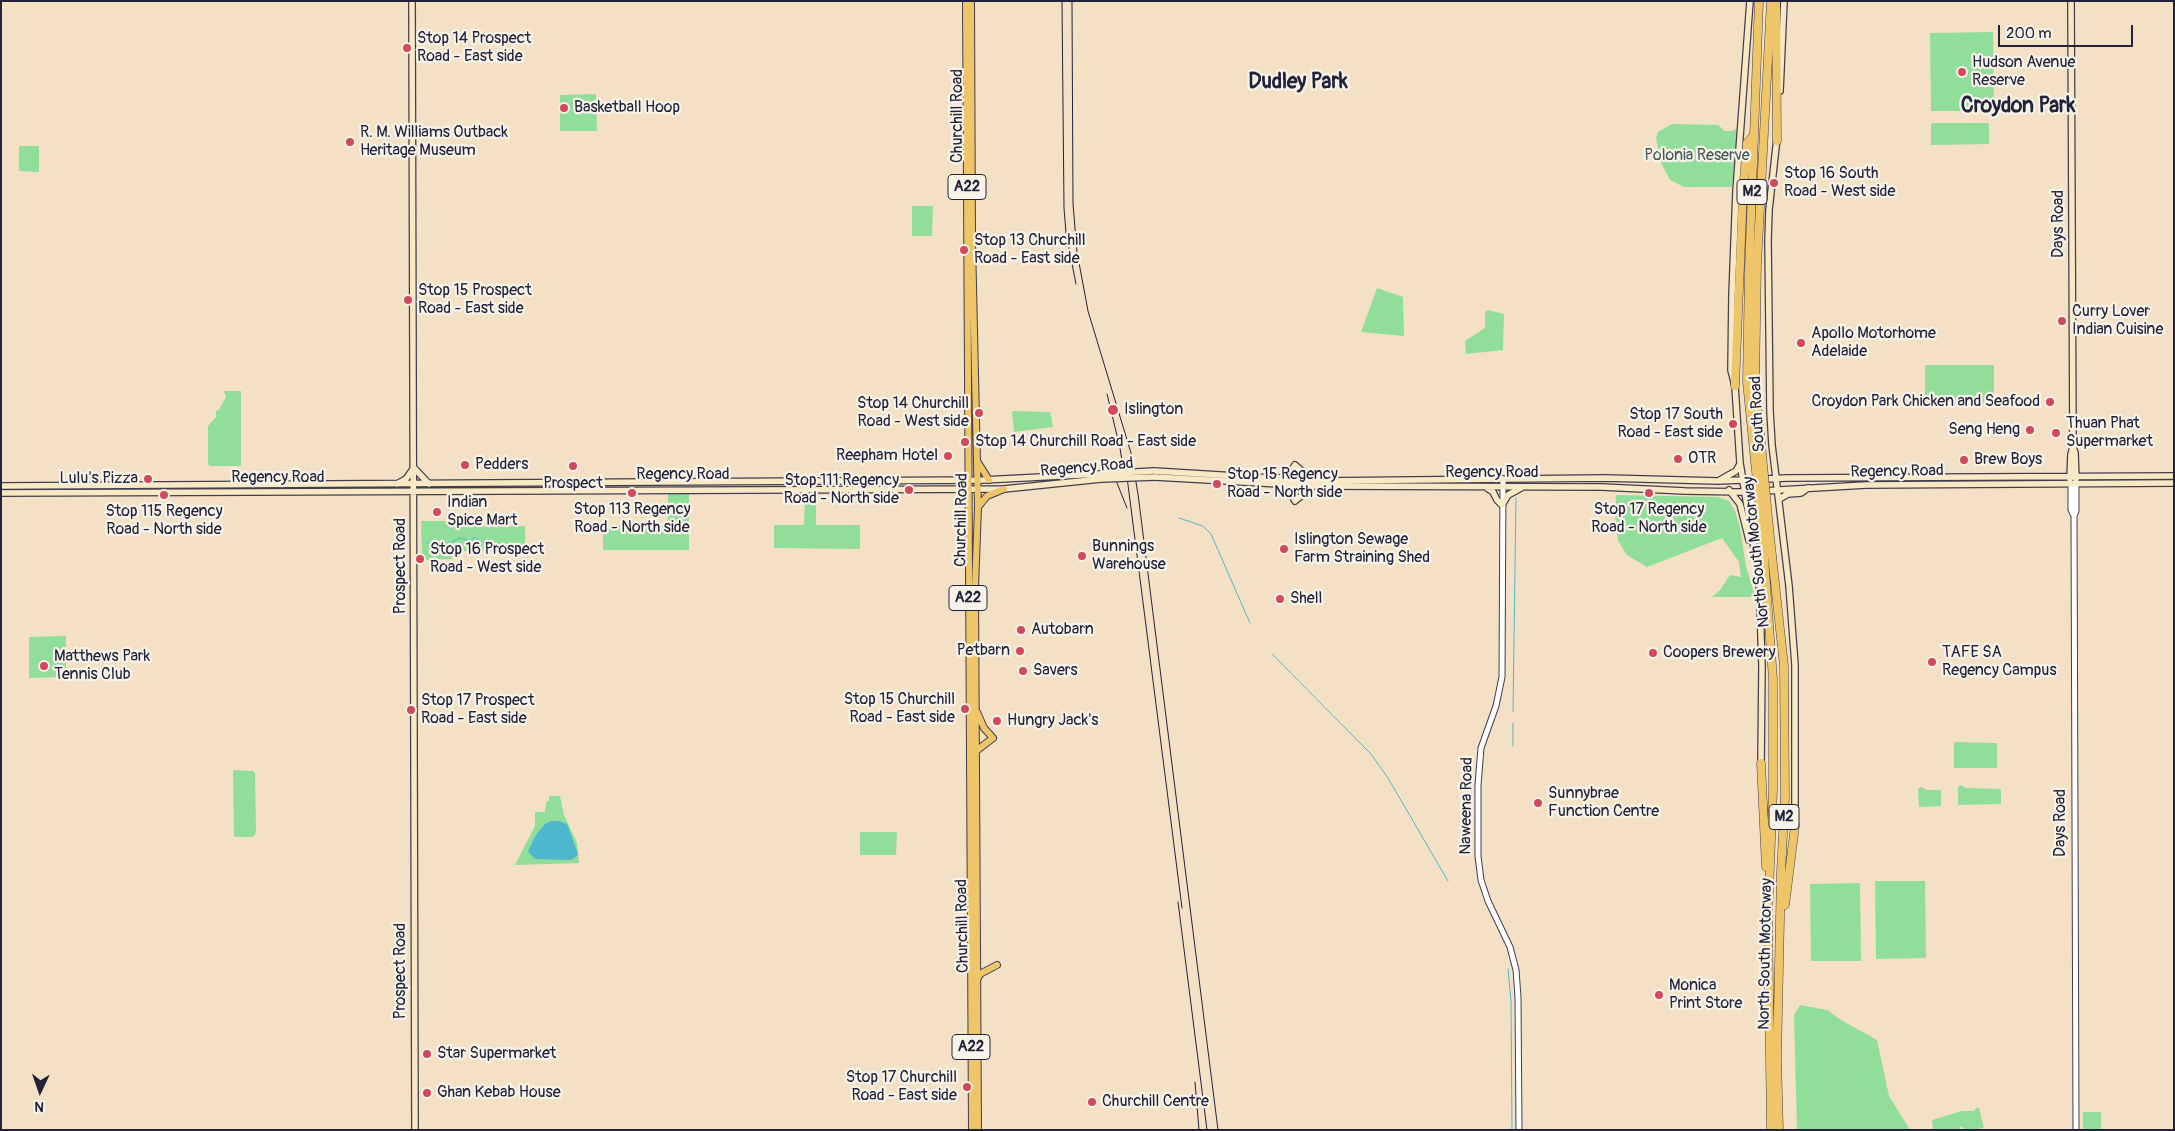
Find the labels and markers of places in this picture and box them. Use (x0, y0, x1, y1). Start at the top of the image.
place label: Stop 14 Prospect Road - East side (417, 29, 531, 67)
marker: Stop 14 Prospect Road - East side (401, 42, 413, 54)
place label: Hudson Avenue Reserve (1972, 53, 2075, 91)
marker: Hudson Avenue Reserve (1956, 66, 1968, 78)
place label: Basketball Hoop (574, 98, 680, 118)
marker: Basketball Hoop (558, 102, 570, 114)
place label: R. M. Williams Outback Heritage Museum (360, 123, 508, 161)
marker: R. M. Williams Outback Heritage Museum (344, 136, 356, 148)
place label: Stop 16 South Road - West side (1784, 164, 1895, 202)
marker: Stop 16 South Road - West side (1768, 177, 1780, 189)
place label: Stop 13 Churchill Road - East side (974, 231, 1086, 269)
marker: Stop 13 Churchill Road - East side (958, 244, 970, 256)
place label: Stop 15 Prospect Road - East side (418, 281, 532, 319)
marker: Stop 15 Prospect Road - East side (402, 294, 414, 306)
place label: Curry Lover Indian Cuisine (2072, 302, 2163, 340)
marker: Curry Lover Indian Cuisine (2056, 315, 2068, 327)
place label: Apollo Motorhome Adelaide (1811, 324, 1936, 362)
marker: Apollo Motorhome Adelaide (1795, 337, 1807, 349)
place label: Croydon Park Chicken and Seafood (1812, 392, 2040, 412)
place label: Stop 14 Churchill Road - West side (857, 394, 969, 432)
marker: Croydon Park Chicken and Seafood (2044, 396, 2056, 408)
place label: Islington (1124, 400, 1183, 420)
marker: Islington (1106, 403, 1120, 417)
place label: Stop 17 South Road - East side (1617, 405, 1723, 443)
marker: Stop 14 Churchill Road - West side (973, 407, 985, 419)
place label: Thuan Phat Supermarket (2066, 414, 2153, 452)
marker: Stop 17 South Road - East side (1727, 418, 1739, 430)
place label: Seng Heng (1948, 420, 2020, 440)
marker: Seng Heng (2024, 424, 2036, 436)
marker: Thuan Phat Supermarket (2050, 427, 2062, 439)
place label: Stop 14 Churchill Road - East side (975, 432, 1196, 452)
marker: Stop 14 Churchill Road - East side (959, 436, 971, 448)
place label: Reepham Hotel (836, 446, 938, 466)
place label: OTR (1688, 449, 1716, 469)
marker: Reepham Hotel (942, 450, 954, 462)
place label: Brew Boys (1974, 450, 2042, 470)
marker: OTR (1672, 453, 1684, 465)
marker: Brew Boys (1958, 454, 1970, 466)
place label: Pedders (475, 455, 528, 475)
marker: Pedders (459, 459, 471, 471)
marker: Prospect (567, 460, 579, 472)
place label: Stop 15 Regency Road - North side (1227, 465, 1342, 503)
place label: Lulu's Pizza (59, 469, 138, 489)
place label: Stop 111 Regency Road - North side (784, 471, 899, 509)
marker: Lulu's Pizza (142, 473, 154, 485)
place label: Prospect (543, 474, 603, 494)
marker: Stop 15 Regency Road - North side (1211, 478, 1223, 490)
marker: Stop 111 Regency Road - North side (903, 484, 915, 496)
marker: Stop 113 Regency Road - North side (626, 487, 638, 499)
marker: Stop 17 Regency Road - North side (1643, 487, 1655, 499)
marker: Stop 115 Regency Road - North side (158, 489, 170, 501)
place label: Indian Spice Mart (447, 493, 517, 531)
place label: Stop 113 Regency Road - North side (573, 500, 691, 538)
place label: Stop 17 Regency Road - North side (1591, 500, 1707, 538)
place label: Stop 115 Regency Road - North side (106, 502, 222, 540)
marker: Indian Spice Mart (431, 506, 443, 518)
place label: Islington Sewage Farm Straining Shed (1294, 530, 1430, 568)
place label: Bunnings Warehouse (1092, 537, 1166, 575)
place label: Stop 16 Prospect Road - West side (430, 540, 544, 578)
marker: Islington Sewage Farm Straining Shed (1278, 543, 1290, 555)
marker: Bunnings Warehouse (1076, 550, 1088, 562)
marker: Stop 16 Prospect Road - West side (414, 553, 426, 565)
place label: Shell (1290, 589, 1322, 609)
marker: Shell (1274, 593, 1286, 605)
place label: Autobarn (1031, 620, 1094, 640)
marker: Autobarn (1015, 624, 1027, 636)
place label: Petbarn (957, 641, 1010, 661)
place label: Coopers Brewery (1663, 643, 1776, 663)
place label: TAFE SA Regency Campus (1942, 643, 2057, 681)
marker: Petbarn (1014, 645, 1026, 657)
place label: Matthews Park Tennis Club (54, 647, 150, 685)
marker: Coopers Brewery (1647, 647, 1659, 659)
marker: TAFE SA Regency Campus (1926, 656, 1938, 668)
marker: Matthews Park Tennis Club (38, 660, 50, 672)
place label: Savers (1033, 661, 1078, 681)
marker: Savers (1017, 665, 1029, 677)
place label: Stop 15 Churchill Road - East side (844, 690, 955, 728)
place label: Stop 17 Prospect Road - East side (421, 691, 534, 729)
marker: Stop 15 Churchill Road - East side (959, 703, 971, 715)
marker: Stop 17 Prospect Road - East side (405, 704, 417, 716)
place label: Hungry Jack's (1007, 711, 1099, 731)
marker: Hungry Jack's (991, 715, 1003, 727)
place label: Sunnybrae Function Centre (1548, 784, 1659, 822)
marker: Sunnybrae Function Centre (1532, 797, 1544, 809)
place label: Monica Print Store (1669, 976, 1742, 1014)
marker: Monica Print Store (1653, 989, 1665, 1001)
place label: Star Supermarket (437, 1044, 556, 1064)
marker: Star Supermarket (421, 1048, 433, 1060)
place label: Stop 17 Churchill Road - East side (846, 1068, 957, 1106)
marker: Stop 17 Churchill Road - East side (961, 1081, 973, 1093)
place label: Ghan Kebab House (437, 1083, 561, 1103)
marker: Ghan Kebab House (421, 1087, 433, 1099)
place label: Churchill Centre (1102, 1092, 1209, 1112)
marker: Churchill Centre (1086, 1096, 1098, 1108)

